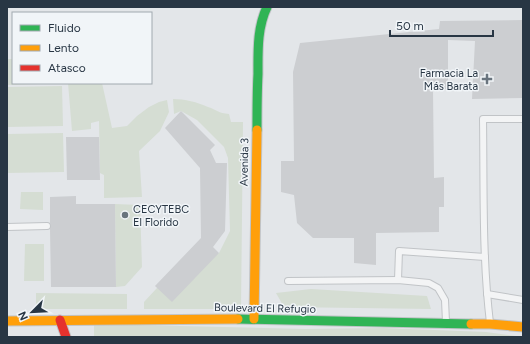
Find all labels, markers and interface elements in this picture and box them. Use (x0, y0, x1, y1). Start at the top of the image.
legend (12, 12, 152, 84)
scale bar (390, 12, 493, 38)
text: 50 m (396, 19, 424, 33)
text: Fluido (48, 21, 81, 35)
text: Lento (48, 41, 79, 55)
text: Atasco (48, 61, 86, 75)
place label: Farmacia La Más Barata (420, 67, 478, 93)
marker: Farmacia La Más Barata (481, 73, 493, 85)
street label: Avenida 3 (238, 138, 251, 186)
place label: CECYTEBC El Florido (133, 203, 189, 229)
marker: CECYTEBC El Florido (120, 210, 130, 220)
north arrow (12, 292, 52, 332)
street label: Boulevard El Refugio (214, 301, 316, 316)
text: N (16, 309, 31, 322)

